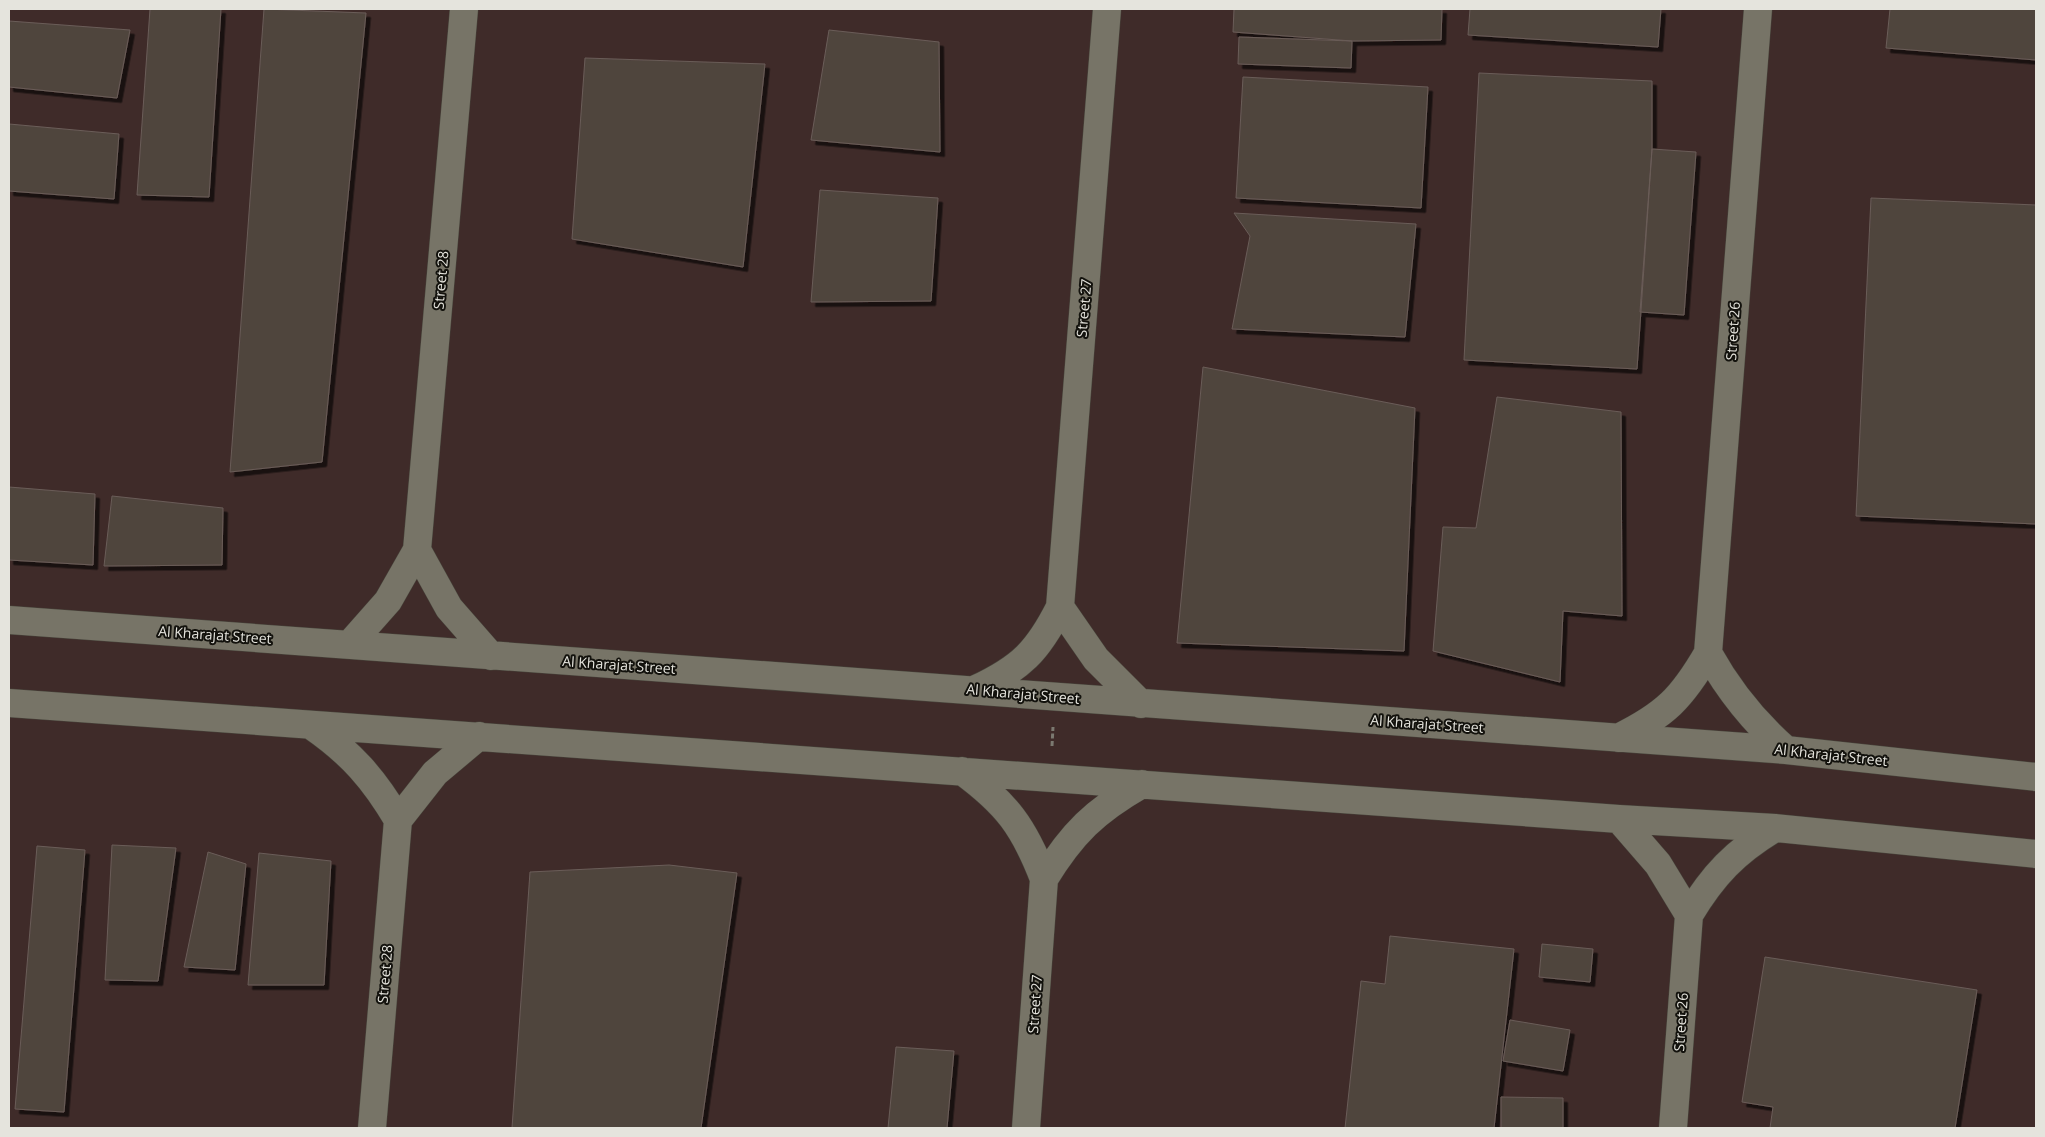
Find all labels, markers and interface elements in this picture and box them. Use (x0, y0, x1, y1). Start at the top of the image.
street label: Street 28 (428, 250, 453, 310)
street label: Street 27 (1071, 278, 1096, 338)
street label: Street 26 (1721, 301, 1744, 361)
street label: Al Kharajat Street (158, 621, 272, 648)
street label: Al Kharajat Street (562, 651, 676, 678)
street label: Al Kharajat Street (966, 679, 1080, 708)
street label: Al Kharajat Street (1370, 710, 1484, 737)
street label: Al Kharajat Street (1774, 739, 1888, 770)
street label: Street 28 (372, 944, 397, 1004)
street label: Street 27 (1023, 974, 1046, 1034)
street label: Street 26 (1669, 992, 1692, 1052)

